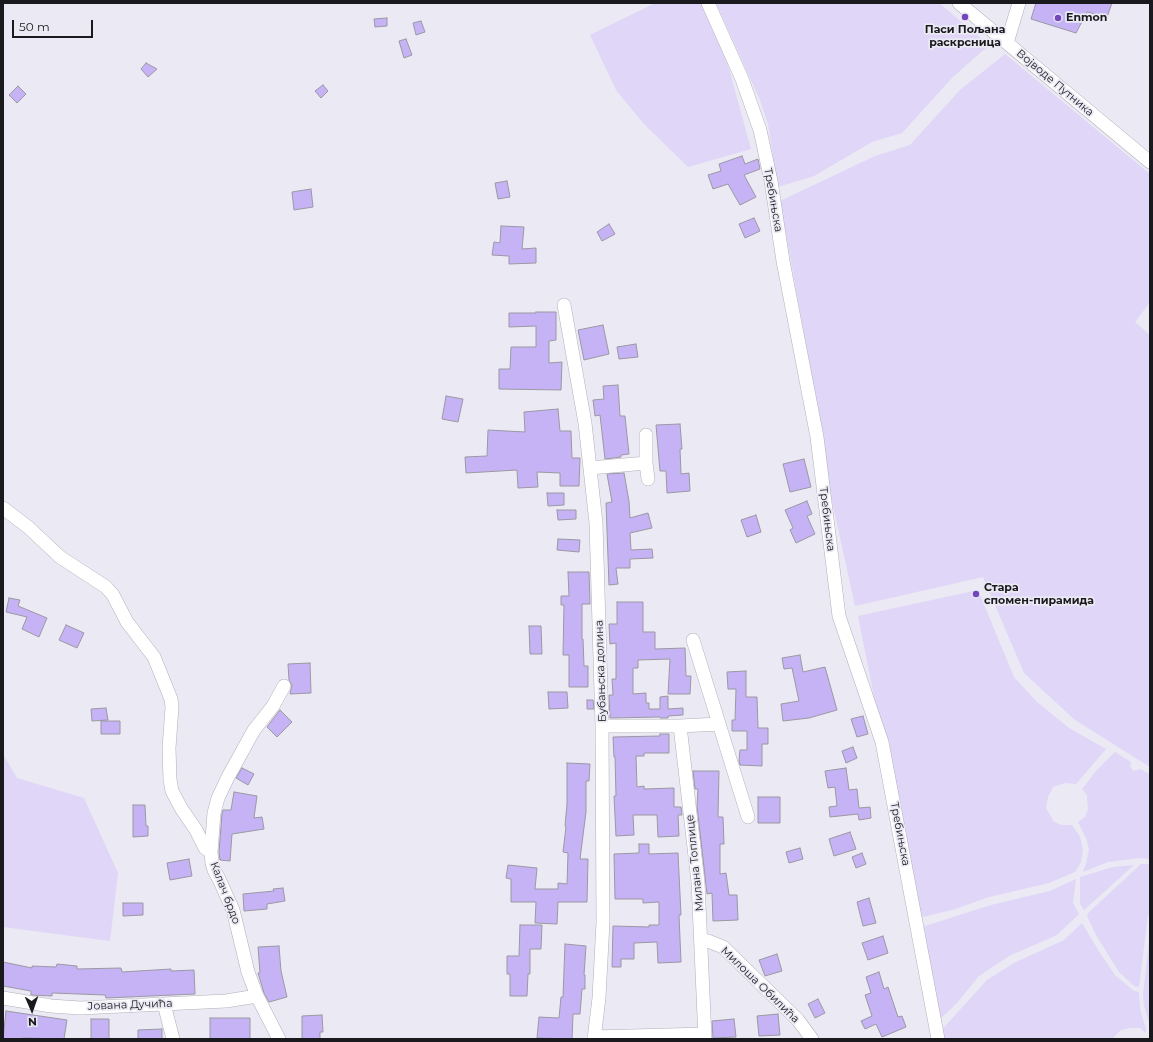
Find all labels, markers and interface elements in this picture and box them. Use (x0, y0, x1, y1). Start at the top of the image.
place label: Enmon (1066, 11, 1107, 25)
scale bar (14, 12, 95, 38)
marker: Паси Пољана раскрсница (960, 12, 970, 22)
marker: Enmon (1053, 13, 1063, 23)
text: 50 m (19, 19, 50, 34)
place label: Паси Пољана раскрсница (925, 23, 1005, 49)
street label: Војводе Путника (1014, 47, 1096, 119)
street label: Требињска (761, 167, 785, 233)
street label: Требињска (817, 486, 837, 552)
place label: Стара спомен-пирамида (984, 581, 1094, 607)
marker: Стара спомен-пирамида (971, 589, 981, 599)
street label: Бубањска долина (593, 620, 609, 722)
street label: Требињска (887, 801, 913, 867)
street label: Милана Топлице (683, 814, 707, 912)
street label: Калач брдо (207, 860, 243, 926)
street label: Милоша Обилића (718, 944, 802, 1026)
north arrow (12, 990, 52, 1030)
street label: Јована Дучића (87, 997, 173, 1013)
text: N (28, 1015, 37, 1029)

